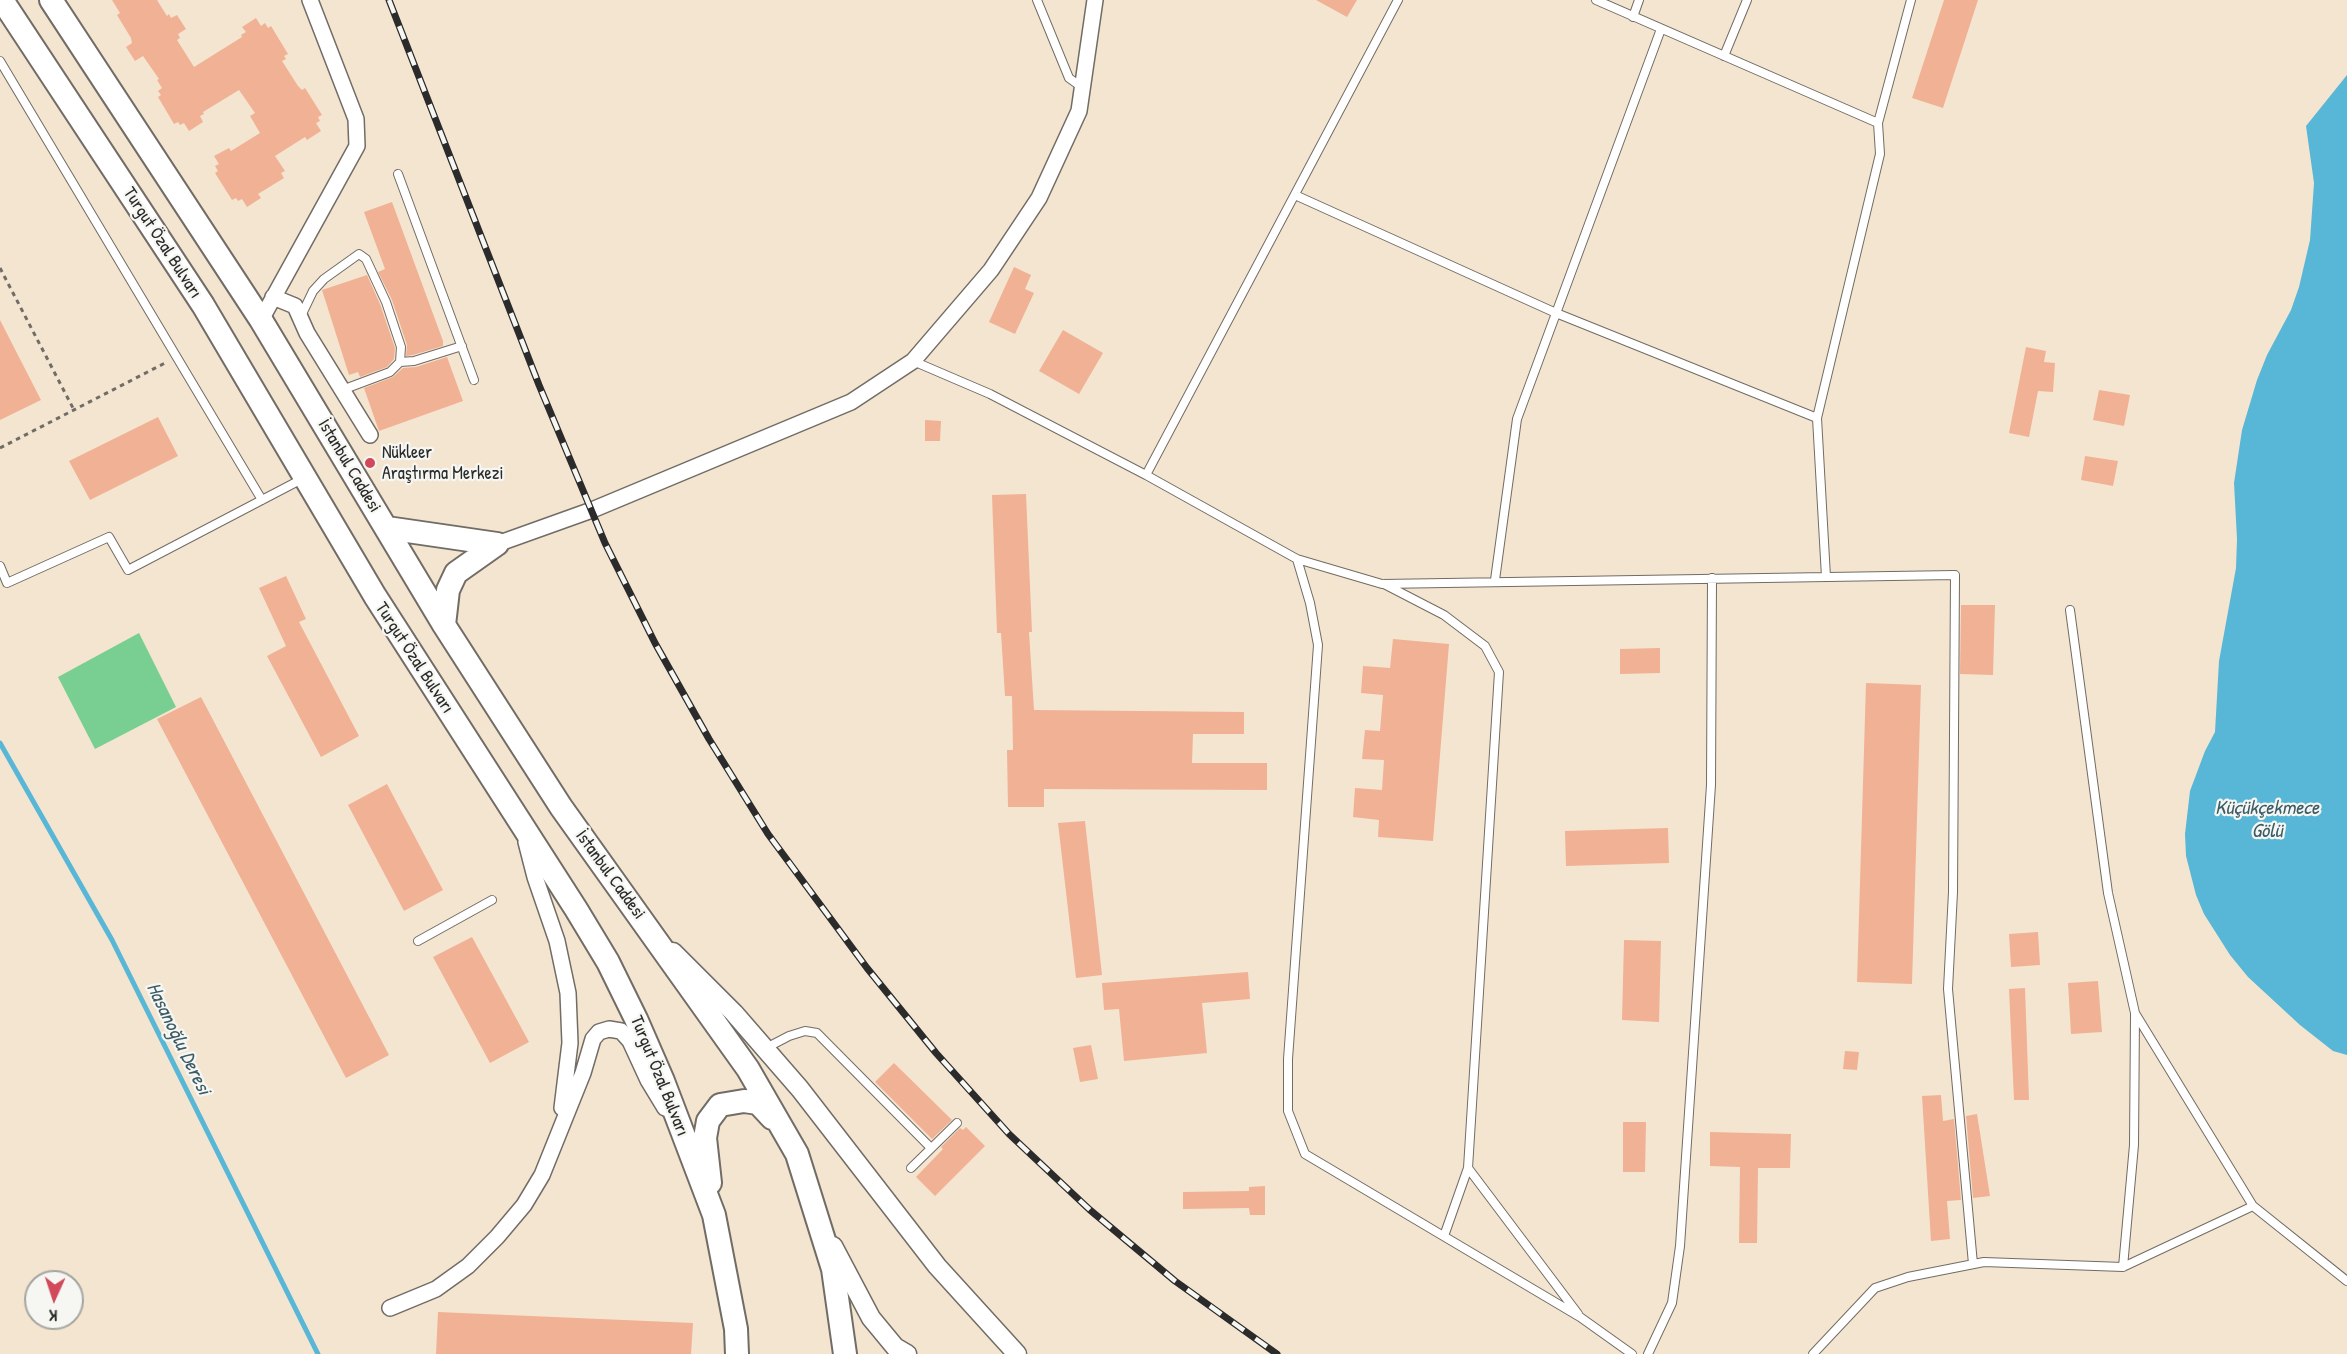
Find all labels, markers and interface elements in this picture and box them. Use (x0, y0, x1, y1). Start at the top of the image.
street label: Turgut Özal Bulvarı (118, 183, 206, 303)
street label: İstanbul Caddesi (313, 415, 385, 517)
place label: Nükleer Araştırma Merkezi (382, 442, 503, 484)
marker: Nükleer Araştırma Merkezi (363, 456, 377, 470)
street label: Turgut Özal Bulvarı (370, 598, 458, 718)
water label: Küçükçekmece Gölü (2215, 797, 2319, 844)
street label: İstanbul Caddesi (570, 826, 650, 924)
water label: Hasanoğlu Deresi (140, 979, 216, 1099)
street label: Turgut Özal Bulvarı (625, 1013, 693, 1139)
north arrow (24, 1270, 84, 1330)
text: K (48, 1305, 58, 1327)

